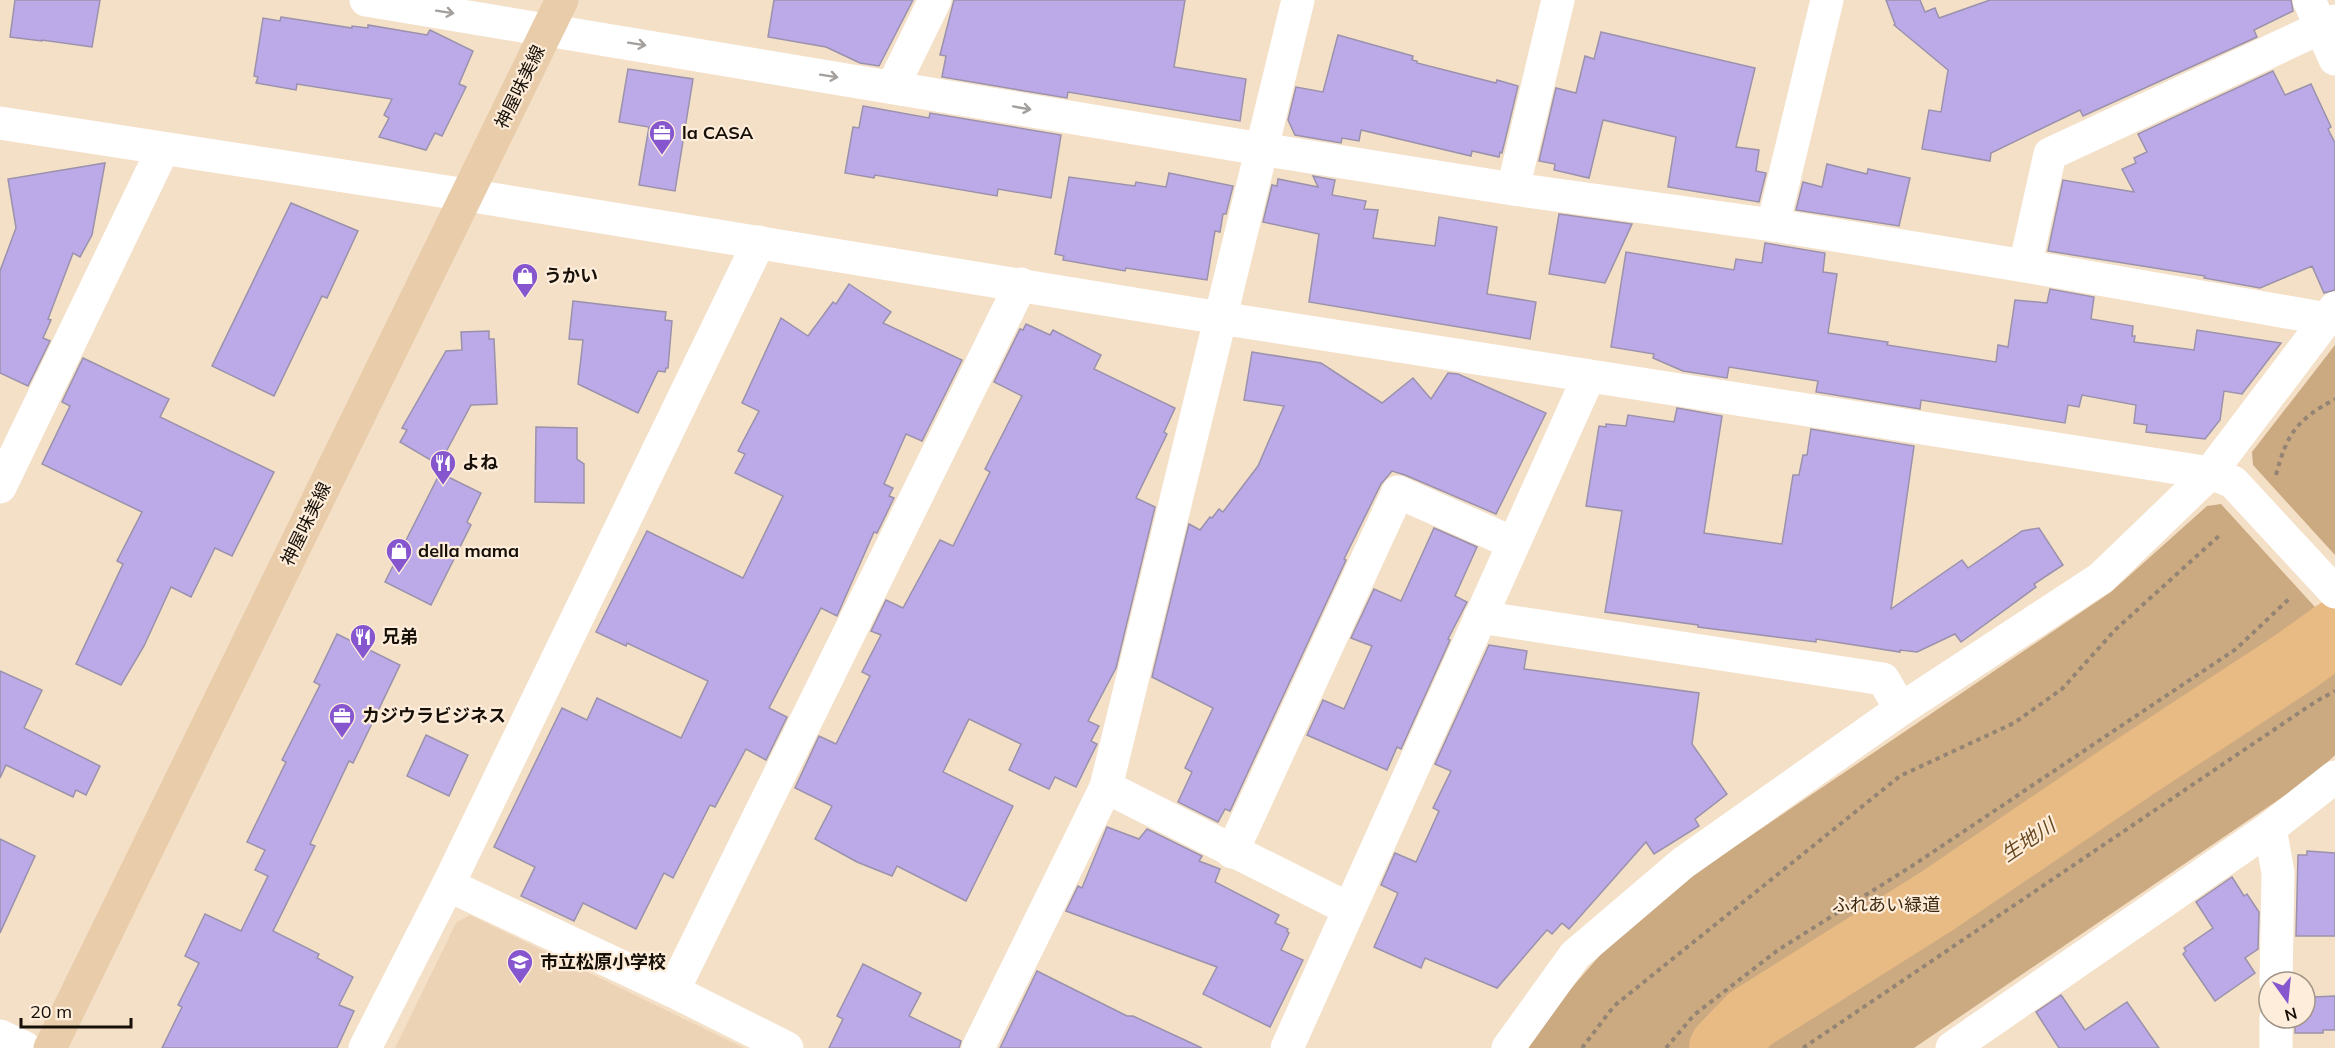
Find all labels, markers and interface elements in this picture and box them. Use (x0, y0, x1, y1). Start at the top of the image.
one-way arrow (434, 7, 454, 18)
one-way arrow (627, 38, 646, 49)
street label: 神屋味美線 (489, 41, 550, 132)
one-way arrow (819, 70, 839, 81)
one-way arrow (1011, 103, 1031, 114)
office icon: la CASA (647, 118, 677, 156)
place label: la CASA (682, 121, 754, 144)
shop icon: うかい (510, 261, 540, 299)
place label: うかい (544, 264, 598, 287)
restaurant icon: よね (428, 448, 458, 486)
place label: よね (462, 451, 498, 474)
street label: 神屋味美線 (275, 478, 336, 569)
shop icon: della mama (384, 536, 414, 574)
place label: della mama (418, 539, 519, 562)
restaurant icon: 兄弟 (348, 622, 378, 660)
place label: 兄弟 (382, 625, 418, 648)
office icon: カジウラビジネス (327, 701, 357, 739)
place label: カジウラビジネス (362, 704, 506, 727)
water label: 生地川 (1996, 811, 2061, 867)
park label: ふれあい緑道 (1832, 893, 1940, 916)
school or university icon: 市立松原小学校 (505, 947, 535, 985)
place label: 市立松原小学校 (540, 950, 666, 973)
north arrow (2257, 970, 2317, 1030)
scale bar (21, 991, 130, 1029)
text: 20 m (30, 1000, 72, 1023)
text: N (2282, 1003, 2299, 1026)

